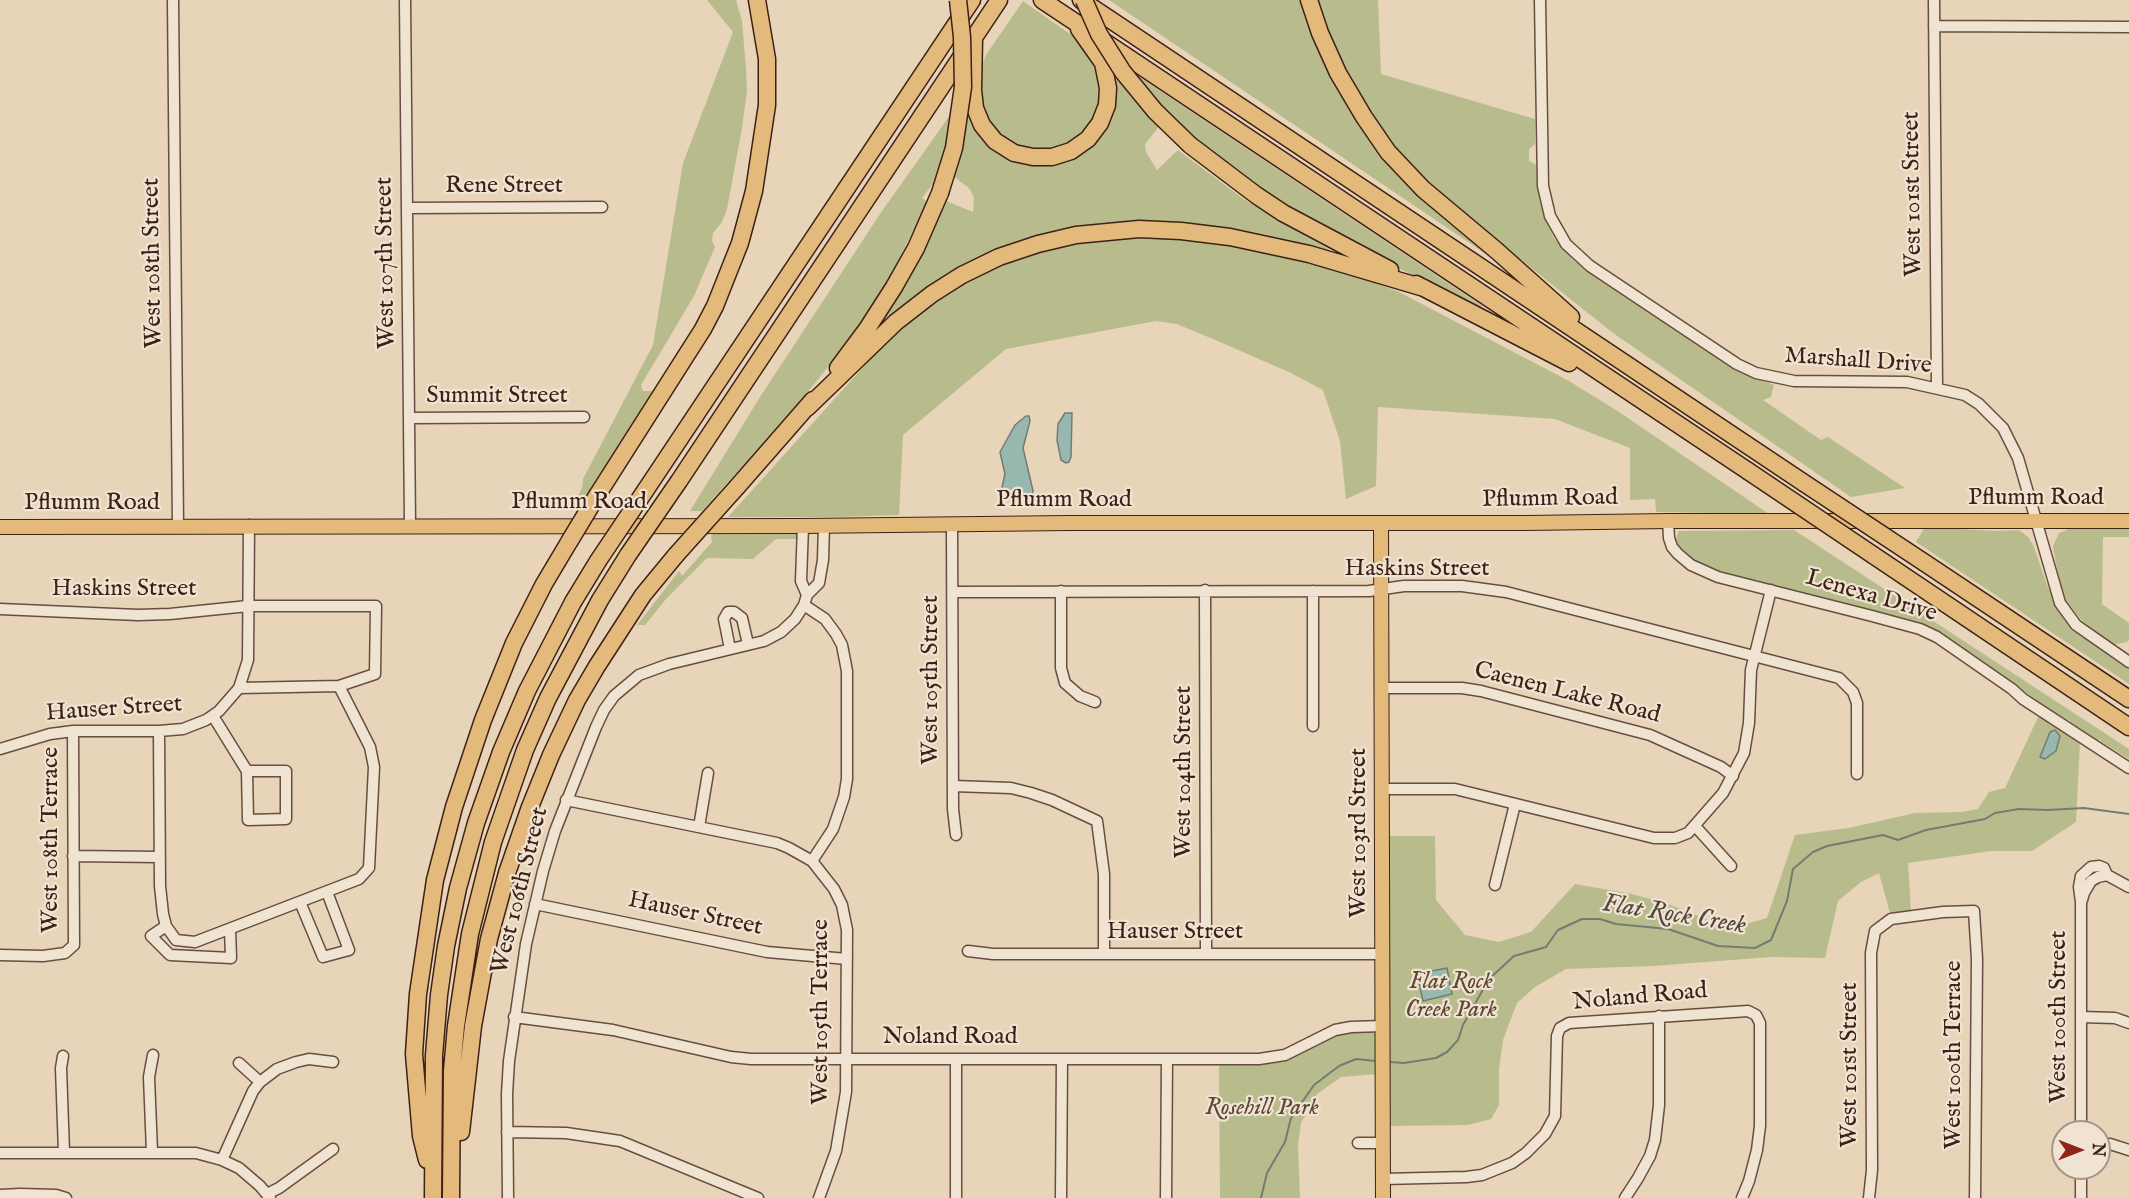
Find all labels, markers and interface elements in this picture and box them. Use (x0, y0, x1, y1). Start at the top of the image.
street label: West 101st Street (1898, 111, 1930, 277)
street label: Rene Street (445, 173, 563, 201)
street label: West 107th Street (371, 177, 403, 349)
street label: West 108th Street (138, 178, 170, 348)
street label: Marshall Drive (1783, 342, 1933, 382)
street label: Summit Street (426, 383, 568, 411)
street label: Pflumm Road (1482, 484, 1618, 516)
street label: Pflumm Road (1968, 485, 2104, 513)
street label: Pflumm Road (996, 487, 1132, 515)
street label: Pflumm Road (511, 489, 647, 517)
street label: Pflumm Road (24, 490, 160, 518)
street label: Haskins Street (1345, 556, 1489, 584)
street label: Lenexa Drive (1802, 565, 1940, 629)
street label: Haskins Street (52, 576, 196, 604)
street label: West 105th Street (918, 595, 946, 765)
street label: Caenen Lake Road (1471, 657, 1663, 731)
street label: West 104th Street (1171, 686, 1199, 858)
street label: Hauser Street (45, 691, 183, 729)
street label: West 108th Terrace (38, 747, 66, 933)
street label: West 103rd Street (1346, 748, 1374, 918)
street label: West 106th Street (486, 804, 556, 978)
street label: Hauser Street (625, 887, 765, 943)
water label: Flat Rock Creek (1600, 889, 1748, 943)
street label: West 105th Terrace (808, 919, 836, 1105)
street label: Hauser Street (1107, 919, 1243, 947)
street label: West 100th Street (2046, 931, 2074, 1103)
street label: West 100th Terrace (1941, 961, 1969, 1149)
park label: Flat Rock Creek Park (1405, 969, 1497, 1025)
street label: Noland Road (1572, 978, 1708, 1018)
street label: West 101st Street (1837, 982, 1865, 1148)
street label: Noland Road (883, 1024, 1017, 1052)
park label: Rosehill Park (1205, 1095, 1319, 1123)
north arrow (2051, 1120, 2111, 1180)
text: N (2087, 1143, 2107, 1157)

